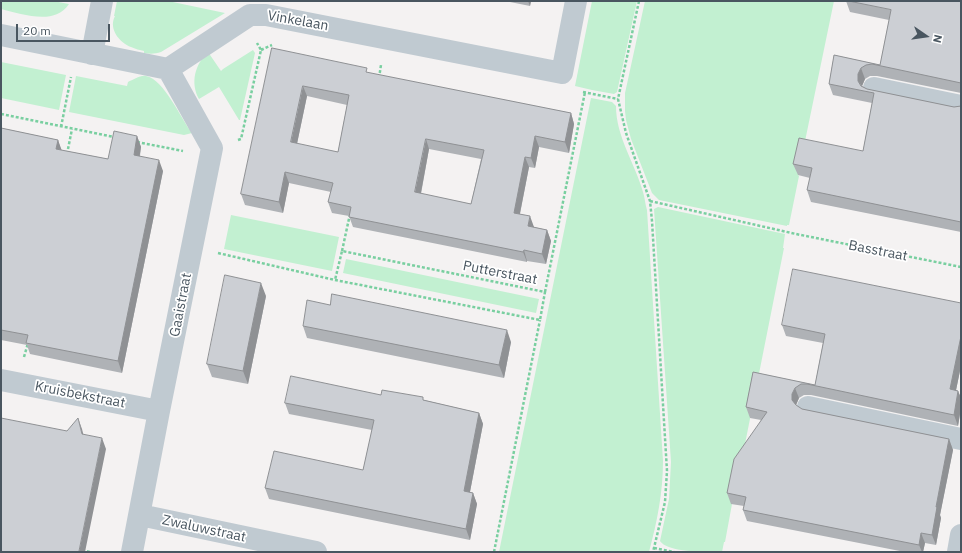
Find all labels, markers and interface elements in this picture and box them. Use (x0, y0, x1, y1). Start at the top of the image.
street label: Vinkelaan (266, 7, 330, 35)
scale bar (18, 16, 112, 42)
north arrow (906, 16, 946, 56)
text: 20 m (23, 23, 51, 38)
text: N (930, 33, 945, 44)
street label: Basstraat (847, 237, 909, 265)
street label: Putterstraat (461, 258, 539, 288)
street label: Gaaistraat (167, 272, 195, 338)
street label: Kruisbekstraat (33, 378, 127, 412)
street label: Zwaluwstraat (161, 512, 247, 546)

